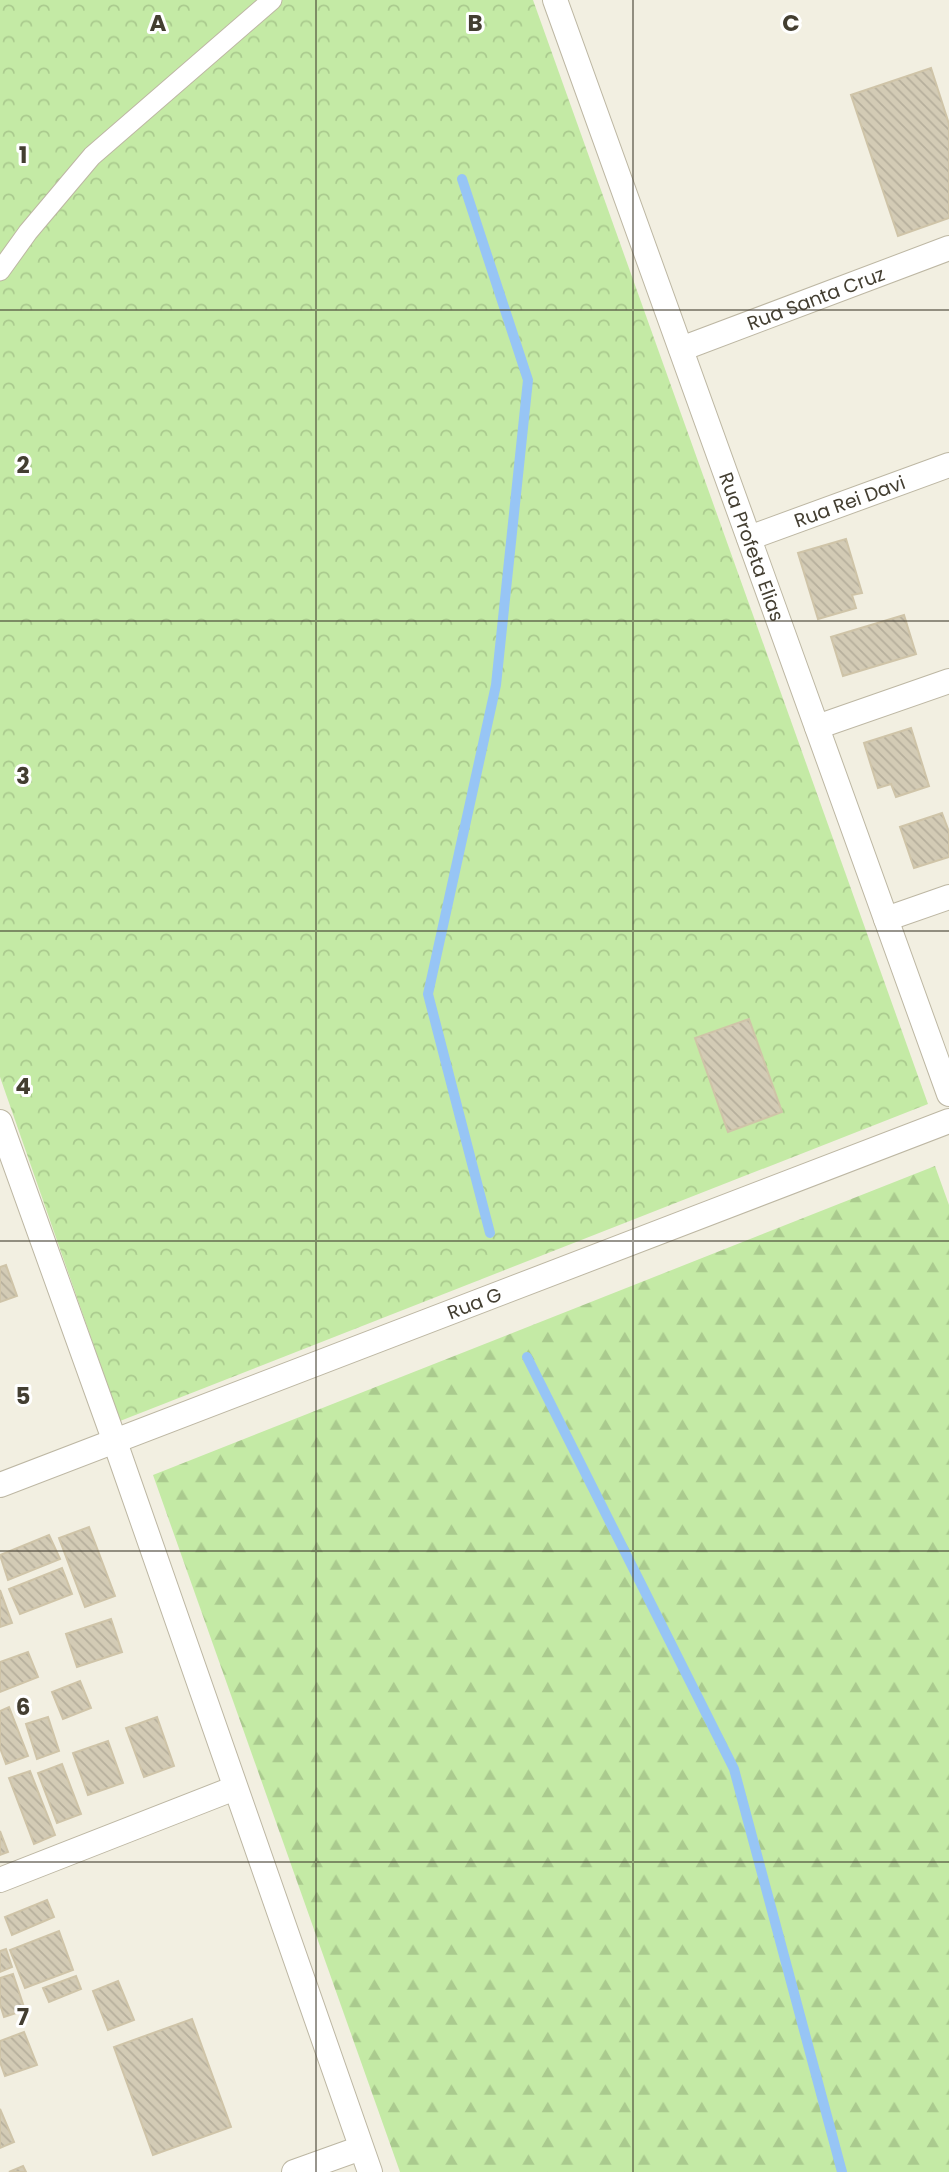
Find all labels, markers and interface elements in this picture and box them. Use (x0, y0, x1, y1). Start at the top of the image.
text: A (150, 7, 167, 39)
text: B (467, 7, 483, 39)
text: C (782, 7, 800, 39)
text: 1 (19, 139, 27, 171)
street label: Rua Santa Cruz (743, 260, 889, 337)
text: 2 (16, 449, 30, 481)
street label: Rua Profeta Elias (712, 468, 791, 625)
street label: Rua Rei Davi (790, 469, 909, 534)
text: 3 (16, 760, 30, 792)
text: 4 (15, 1070, 31, 1102)
street label: Rua G (443, 1281, 506, 1326)
text: 5 (16, 1380, 30, 1412)
text: 6 (16, 1691, 30, 1723)
text: 7 (17, 2001, 29, 2033)

